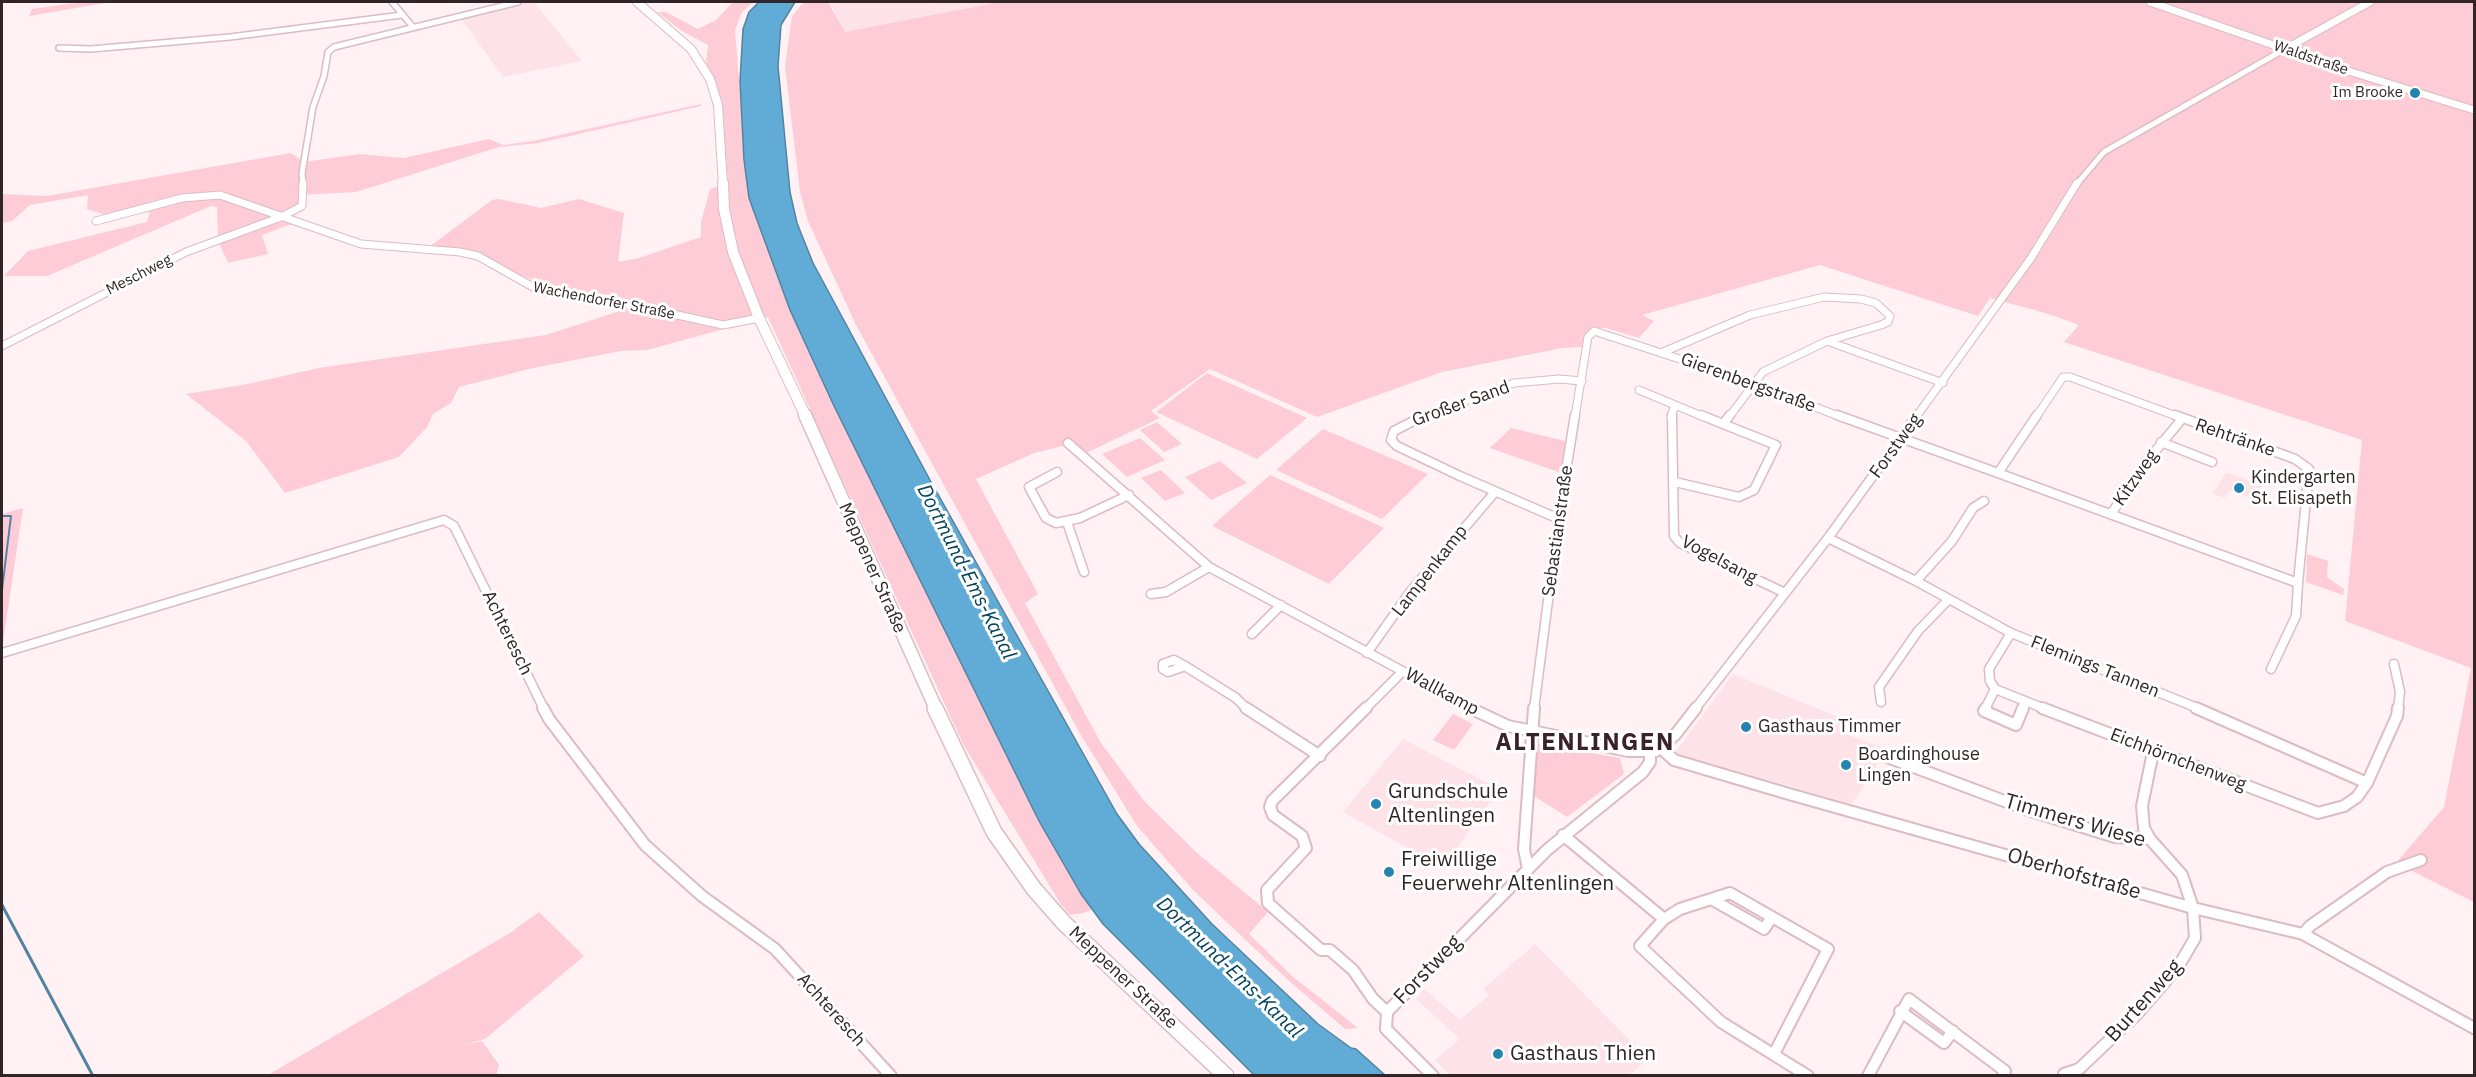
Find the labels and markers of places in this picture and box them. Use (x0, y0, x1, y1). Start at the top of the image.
place label: Im Brooke (2332, 84, 2403, 102)
marker: Im Brooke (2408, 86, 2422, 100)
place label: Kindergarten St. Elisapeth (2251, 467, 2356, 510)
marker: Kindergarten St. Elisapeth (2232, 481, 2246, 495)
place label: Gasthaus Timmer (1758, 716, 1901, 738)
marker: Gasthaus Timmer (1739, 720, 1753, 734)
place label: Boardinghouse Lingen (1858, 744, 1980, 786)
marker: Boardinghouse Lingen (1839, 758, 1853, 772)
place label: Grundschule Altenlingen (1388, 779, 1508, 829)
marker: Grundschule Altenlingen (1369, 797, 1383, 811)
place label: Freiwillige Feuerwehr Altenlingen (1401, 847, 1614, 897)
marker: Freiwillige Feuerwehr Altenlingen (1382, 865, 1396, 879)
place label: Gasthaus Thien (1510, 1041, 1656, 1067)
marker: Gasthaus Thien (1491, 1047, 1505, 1061)

